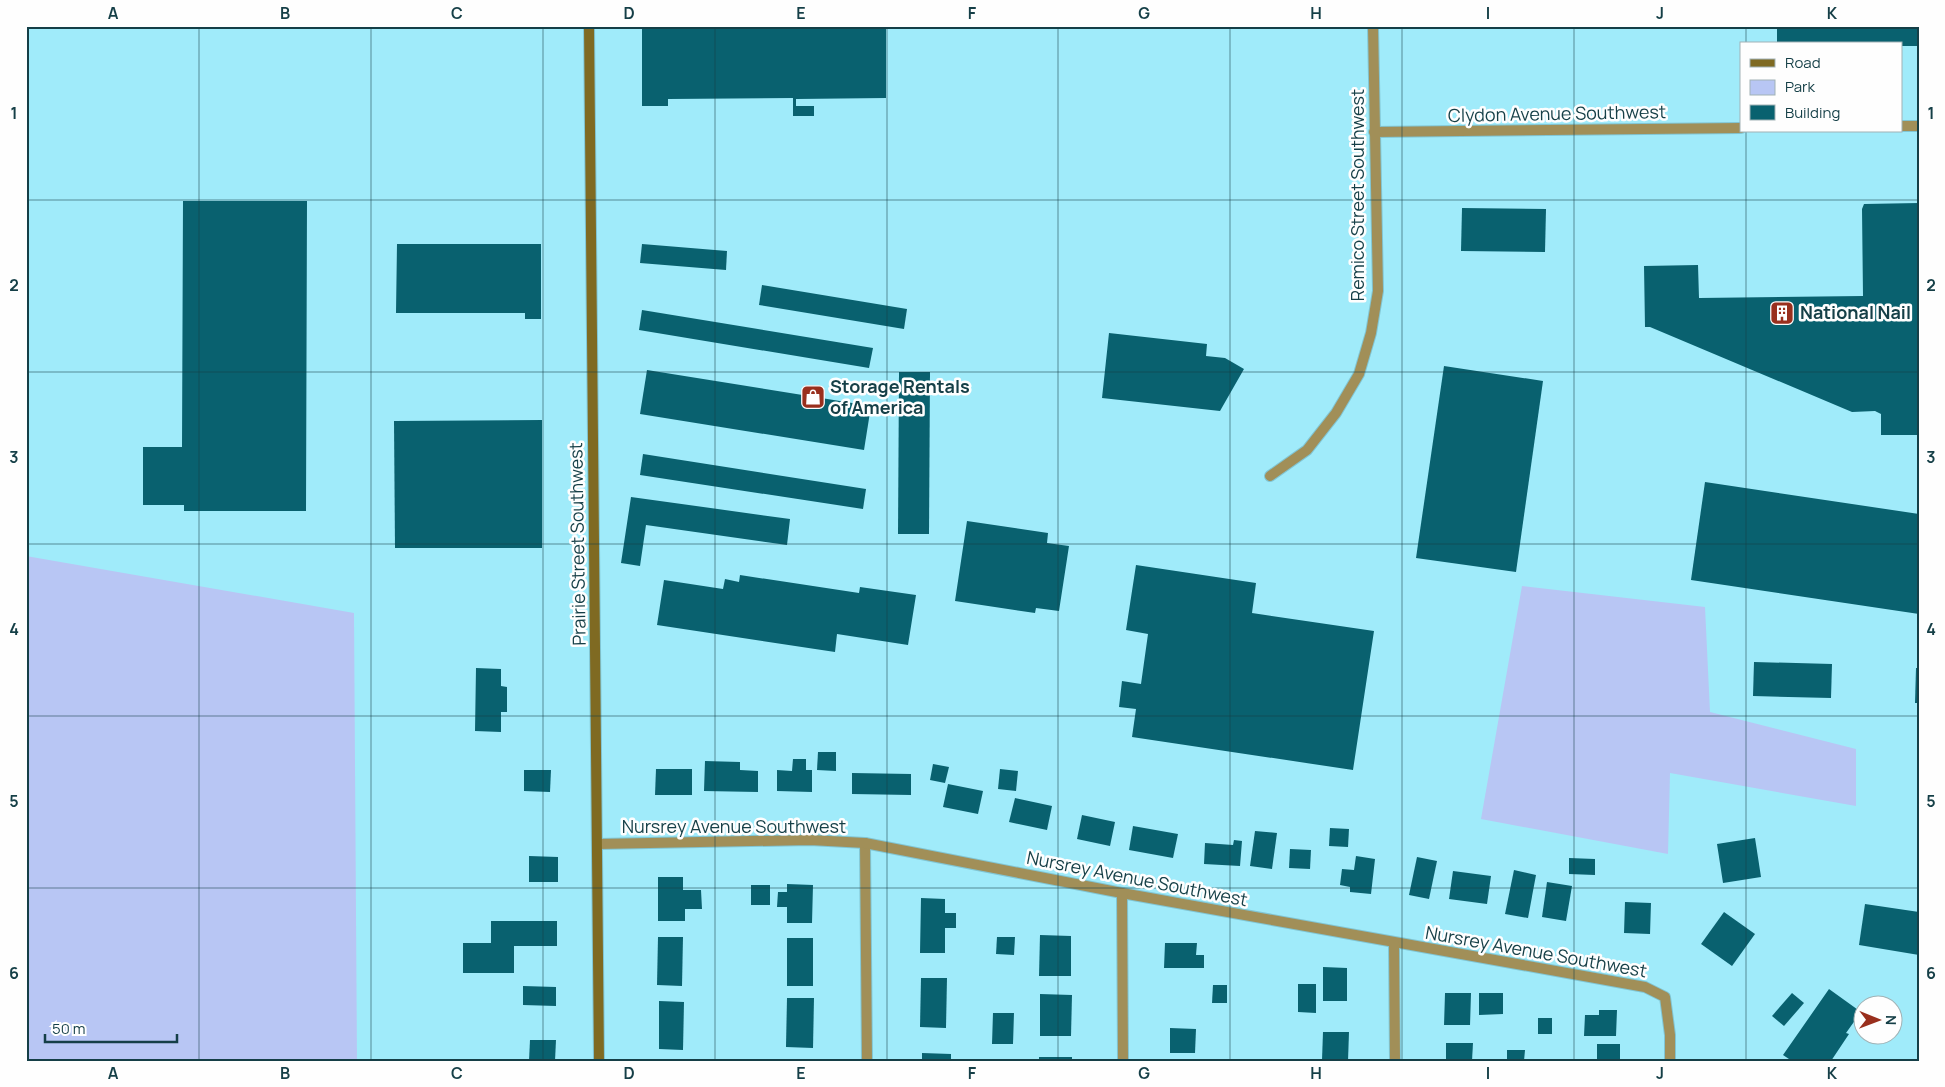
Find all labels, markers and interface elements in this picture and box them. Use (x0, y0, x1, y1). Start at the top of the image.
text: A (108, 2, 119, 24)
text: B (280, 2, 290, 24)
text: C (451, 2, 463, 24)
text: D (623, 2, 635, 24)
text: E (796, 2, 806, 24)
text: F (968, 2, 977, 24)
text: G (1138, 2, 1150, 24)
text: H (1310, 2, 1322, 24)
text: I (1486, 2, 1490, 24)
text: J (1656, 2, 1664, 24)
text: K (1827, 2, 1838, 24)
legend (1740, 42, 1902, 132)
text: Road (1785, 52, 1821, 73)
text: Park (1785, 76, 1815, 97)
street label: Remico Street Southwest (1345, 89, 1369, 301)
street label: Clydon Avenue Southwest (1448, 99, 1666, 127)
text: 1 (10, 102, 18, 124)
text: Building (1785, 102, 1840, 123)
text: 1 (1927, 102, 1935, 124)
text: 2 (9, 274, 19, 296)
text: 2 (1926, 274, 1936, 296)
building icon: National Nail (1769, 300, 1795, 326)
place label: National Nail (1800, 300, 1911, 324)
place label: Storage Rentals of America (830, 374, 970, 419)
shop icon: Storage Rentals of America (800, 384, 826, 410)
street label: Prairie Street Southwest (563, 442, 591, 646)
text: 3 (9, 446, 19, 468)
text: 3 (1926, 446, 1936, 468)
text: 4 (9, 618, 19, 640)
text: 4 (1926, 618, 1936, 640)
text: 5 (9, 790, 19, 812)
text: 5 (1926, 790, 1936, 812)
street label: Nursrey Avenue Southwest (622, 814, 846, 838)
street label: Nursrey Avenue Southwest (1025, 845, 1250, 911)
street label: Nursrey Avenue Southwest (1424, 920, 1649, 982)
text: 6 (9, 962, 19, 984)
text: 6 (1926, 962, 1936, 984)
north arrow (1852, 994, 1902, 1044)
scale bar (45, 1012, 178, 1044)
text: N (1882, 1015, 1901, 1025)
text: 50 m (52, 1018, 86, 1039)
text: A (108, 1062, 119, 1084)
text: B (280, 1062, 290, 1084)
text: C (451, 1062, 463, 1084)
text: D (623, 1062, 635, 1084)
text: E (796, 1062, 806, 1084)
text: F (968, 1062, 977, 1084)
text: G (1138, 1062, 1150, 1084)
text: H (1310, 1062, 1322, 1084)
text: I (1486, 1062, 1490, 1084)
text: J (1656, 1062, 1664, 1084)
text: K (1827, 1062, 1838, 1084)

